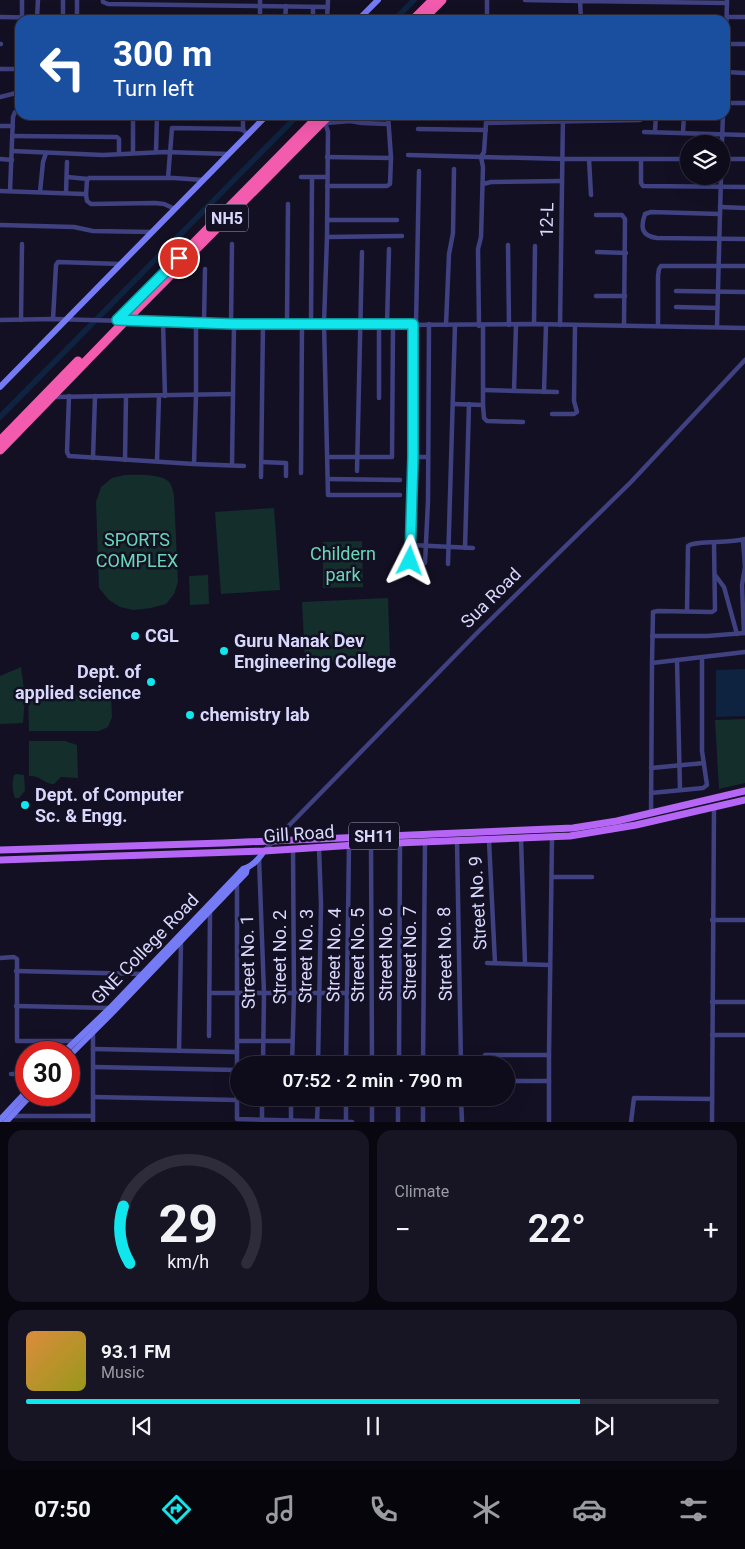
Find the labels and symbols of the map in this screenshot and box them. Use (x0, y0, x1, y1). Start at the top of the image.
street label: 12-L (536, 202, 557, 238)
road number: NH5 (206, 204, 248, 232)
pin (158, 237, 200, 279)
park label: SPORTS COMPLEX (96, 529, 178, 571)
position arrow (383, 534, 435, 586)
park label: Childern park (310, 543, 376, 585)
street label: Sua Road (456, 563, 525, 632)
place label: CGL (145, 625, 179, 646)
marker: CGL (129, 630, 141, 642)
place label: Guru Nanak Dev Engineering College (234, 630, 396, 672)
marker: Guru Nanak Dev Engineering College (218, 645, 230, 657)
place label: Dept. of applied science (15, 661, 142, 703)
marker: Dept. of applied science (145, 676, 157, 688)
place label: chemistry lab (200, 704, 310, 725)
marker: chemistry lab (184, 709, 196, 721)
place label: Dept. of Computer Sc. & Engg. (35, 784, 184, 826)
marker: Dept. of Computer Sc. & Engg. (19, 799, 31, 811)
street label: Gill Road (263, 821, 335, 846)
road number: SH11 (349, 822, 399, 849)
street label: Street No. 9 (465, 855, 490, 951)
street label: GNE College Road (87, 889, 203, 1008)
street label: Street No. 7 (399, 906, 420, 1000)
street label: Street No. 6 (375, 907, 396, 1001)
street label: Street No. 8 (433, 907, 456, 1001)
street label: Street No. 4 (322, 908, 345, 1002)
street label: Street No. 5 (347, 908, 368, 1002)
street label: Street No. 3 (294, 909, 317, 1003)
street label: Street No. 2 (269, 910, 290, 1004)
street label: Street No. 1 (236, 915, 259, 1009)
speed limit sign: 30 (15, 1041, 80, 1106)

